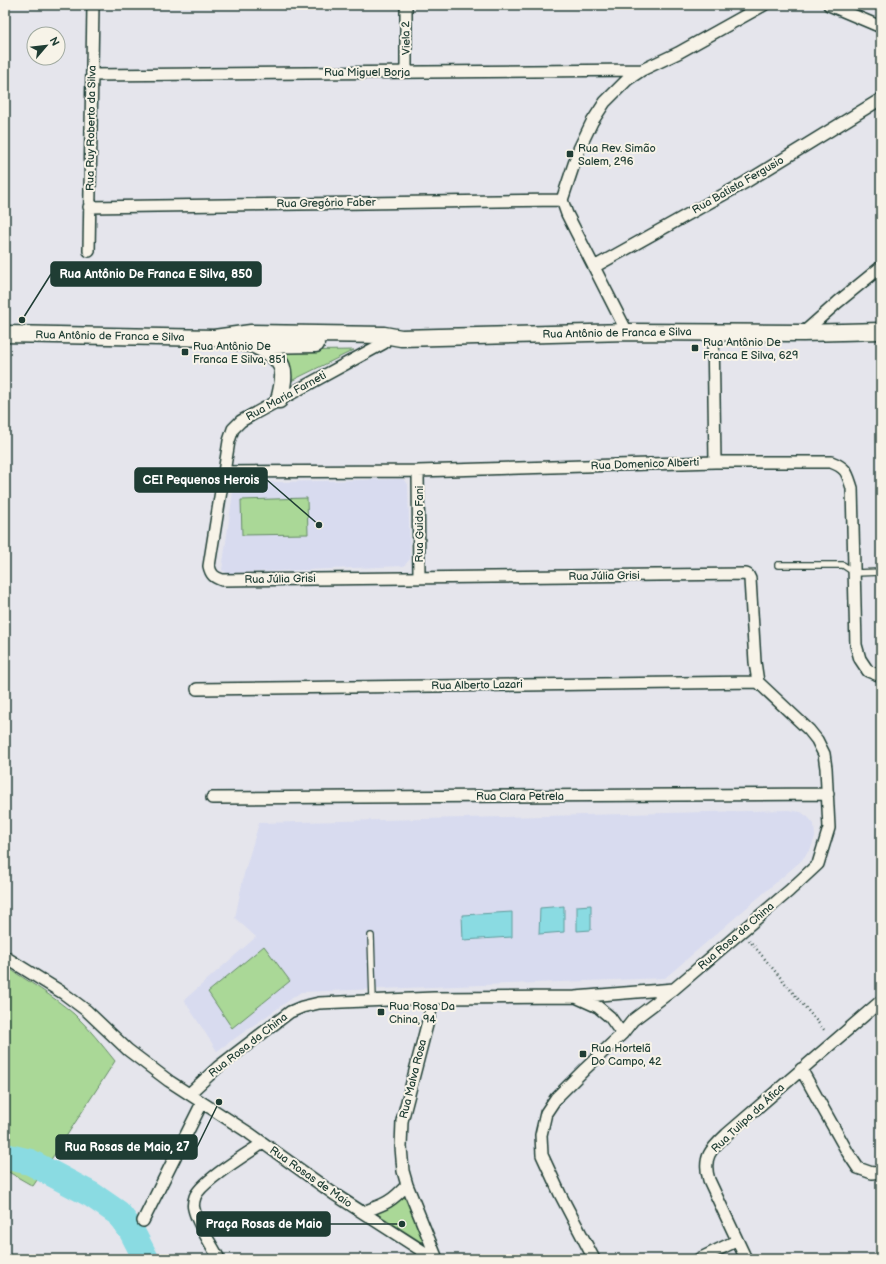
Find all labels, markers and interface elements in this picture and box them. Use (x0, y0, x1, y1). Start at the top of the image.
street label: Viela 2 (399, 20, 413, 55)
north arrow (26, 26, 66, 66)
text: N (47, 35, 62, 48)
street label: Rua Ruy Roberto da Silva (83, 65, 99, 191)
street label: Rua Miguel Borja (324, 66, 410, 79)
place label: Rua Rev. Simão Salem, 296 (578, 142, 656, 168)
marker: Rua Rev. Simão Salem, 296 (565, 149, 575, 159)
street label: Rua Batista Fergusio (690, 153, 786, 217)
street label: Rua Gregório Faber (276, 196, 377, 210)
callout: Rua Antônio De Franca E Silva, 850 (51, 262, 261, 286)
text: Rua Antônio De Franca E Silva, 850 (59, 267, 253, 282)
street label: Rua Antônio de Franca e Silva (542, 325, 692, 341)
street label: Rua Antônio de Franca e Silva (35, 328, 185, 344)
place label: Rua Antônio De Franca E Silva, 629 (703, 336, 798, 362)
place label: Rua Antônio De Franca E Silva, 851 (193, 340, 286, 366)
marker: Rua Antônio De Franca E Silva, 629 (690, 343, 700, 353)
marker: Rua Antônio De Franca E Silva, 851 (180, 347, 190, 357)
street label: Rua Maria Farneti (244, 369, 328, 423)
street label: Rua Domenico Alberti (590, 456, 700, 472)
callout: CEI Pequenos Herois (135, 468, 267, 492)
text: CEI Pequenos Herois (143, 473, 259, 488)
street label: Rua Guido Fani (413, 486, 426, 562)
street label: Rua Júlia Grisi (568, 569, 640, 583)
street label: Rua Júlia Grisi (244, 572, 316, 586)
street label: Rua Alberto Lazari (431, 678, 523, 692)
street label: Rua Clara Petrela (476, 790, 564, 803)
street label: Rua Rosa da China (695, 900, 777, 972)
place label: Rua Rosa Da China, 94 (389, 1000, 455, 1026)
marker: Rua Rosa Da China, 94 (376, 1007, 386, 1017)
street label: Rua Rosa da China (206, 1010, 290, 1080)
street label: Rua Malva Rosa (397, 1038, 429, 1120)
place label: Rua Hortelã Do Campo, 42 (591, 1042, 662, 1068)
marker: Rua Hortelã Do Campo, 42 (578, 1049, 588, 1059)
street label: Rua Tulipa da Áfica (708, 1080, 787, 1155)
callout: Rua Rosas de Maio, 27 (56, 1135, 197, 1159)
text: Rua Rosas de Maio, 27 (64, 1140, 190, 1155)
street label: Rua Rosas de Maio (267, 1144, 355, 1210)
callout: Praça Rosas de Maio (197, 1212, 330, 1236)
text: Praça Rosas de Maio (206, 1217, 323, 1232)

